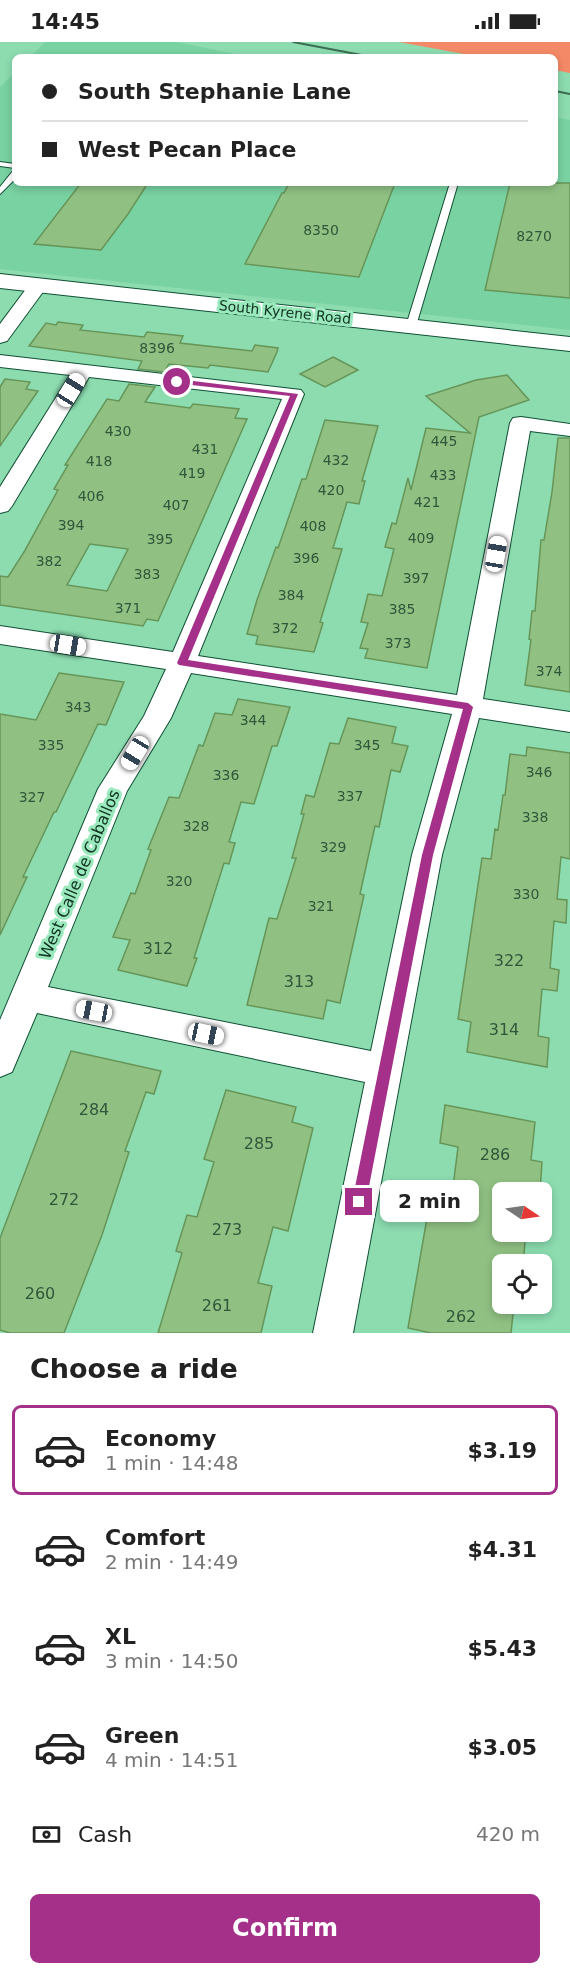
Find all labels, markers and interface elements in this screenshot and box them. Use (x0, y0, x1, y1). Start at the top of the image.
text: 14:45 (30, 9, 100, 34)
text: South Stephanie Lane (78, 79, 351, 104)
text: West Pecan Place (78, 137, 296, 162)
house number: 8350 (303, 222, 339, 238)
house number: 8270 (516, 228, 552, 244)
street label: South Kyrene Road (218, 297, 352, 327)
house number: 8396 (139, 340, 175, 356)
route start (163, 368, 190, 395)
car (54, 370, 88, 410)
house number: 430 (105, 423, 131, 439)
house number: 445 (431, 433, 457, 449)
house number: 431 (192, 441, 218, 457)
house number: 432 (323, 452, 349, 468)
house number: 418 (86, 453, 112, 469)
house number: 419 (179, 465, 205, 481)
house number: 433 (430, 467, 456, 483)
house number: 420 (318, 482, 344, 498)
house number: 406 (78, 488, 104, 504)
house number: 421 (414, 494, 440, 510)
house number: 407 (163, 497, 189, 513)
house number: 394 (58, 517, 84, 533)
house number: 408 (300, 518, 326, 534)
house number: 409 (408, 530, 434, 546)
house number: 395 (147, 531, 173, 547)
car (484, 535, 508, 573)
house number: 396 (293, 550, 319, 566)
house number: 382 (36, 553, 62, 569)
house number: 383 (134, 566, 160, 582)
house number: 397 (403, 570, 429, 586)
house number: 384 (278, 587, 304, 603)
house number: 371 (115, 600, 141, 616)
house number: 385 (389, 601, 415, 617)
house number: 372 (272, 620, 298, 636)
car (49, 633, 87, 657)
house number: 373 (385, 635, 411, 651)
house number: 374 (536, 663, 562, 679)
house number: 343 (65, 699, 91, 715)
house number: 344 (240, 712, 266, 728)
car (118, 733, 152, 773)
house number: 335 (38, 737, 64, 753)
house number: 345 (354, 737, 380, 753)
house number: 346 (526, 764, 552, 780)
house number: 336 (213, 767, 239, 783)
street label: West Calle de Caballos (35, 787, 124, 962)
house number: 337 (337, 788, 363, 804)
house number: 327 (19, 789, 45, 805)
house number: 338 (522, 809, 548, 825)
house number: 328 (183, 818, 209, 834)
house number: 329 (320, 839, 346, 855)
house number: 320 (166, 873, 192, 889)
house number: 330 (513, 886, 539, 902)
house number: 321 (308, 898, 334, 914)
house number: 312 (143, 939, 173, 958)
house number: 322 (494, 951, 524, 970)
house number: 313 (284, 972, 314, 991)
car (75, 999, 113, 1023)
house number: 314 (489, 1020, 519, 1039)
car (187, 1021, 225, 1047)
house number: 284 (79, 1100, 109, 1119)
house number: 285 (244, 1134, 274, 1153)
house number: 286 (480, 1145, 510, 1164)
callout: 2 min (380, 1181, 479, 1223)
north arrow (492, 1182, 552, 1242)
map controls (492, 1182, 552, 1314)
route end (345, 1188, 372, 1215)
text: 2 min (398, 1189, 461, 1213)
house number: 272 (49, 1190, 79, 1209)
house number: 273 (212, 1220, 242, 1239)
button: locate (492, 1254, 552, 1314)
house number: 260 (25, 1284, 55, 1303)
house number: 261 (202, 1296, 232, 1315)
house number: 262 (446, 1307, 476, 1326)
text: Choose a ride (30, 1353, 238, 1384)
icon: car (33, 1423, 87, 1477)
text: Economy (105, 1426, 216, 1451)
text: $3.19 (467, 1438, 537, 1463)
text: 1 min · 14:48 (105, 1451, 239, 1475)
icon: car (33, 1522, 87, 1576)
text: Comfort (105, 1525, 205, 1550)
text: $4.31 (467, 1537, 537, 1562)
text: 2 min · 14:49 (105, 1550, 239, 1574)
icon: car (33, 1621, 87, 1675)
text: XL (105, 1624, 136, 1649)
text: $5.43 (467, 1636, 537, 1661)
text: 3 min · 14:50 (105, 1649, 239, 1673)
icon: car (33, 1720, 87, 1774)
text: Green (105, 1723, 179, 1748)
text: $3.05 (467, 1735, 537, 1760)
text: 4 min · 14:51 (105, 1748, 239, 1772)
icon: cash (30, 1818, 63, 1851)
text: Cash (78, 1822, 132, 1847)
text: 420 m (476, 1822, 540, 1846)
button: Confirm (30, 1894, 540, 1963)

